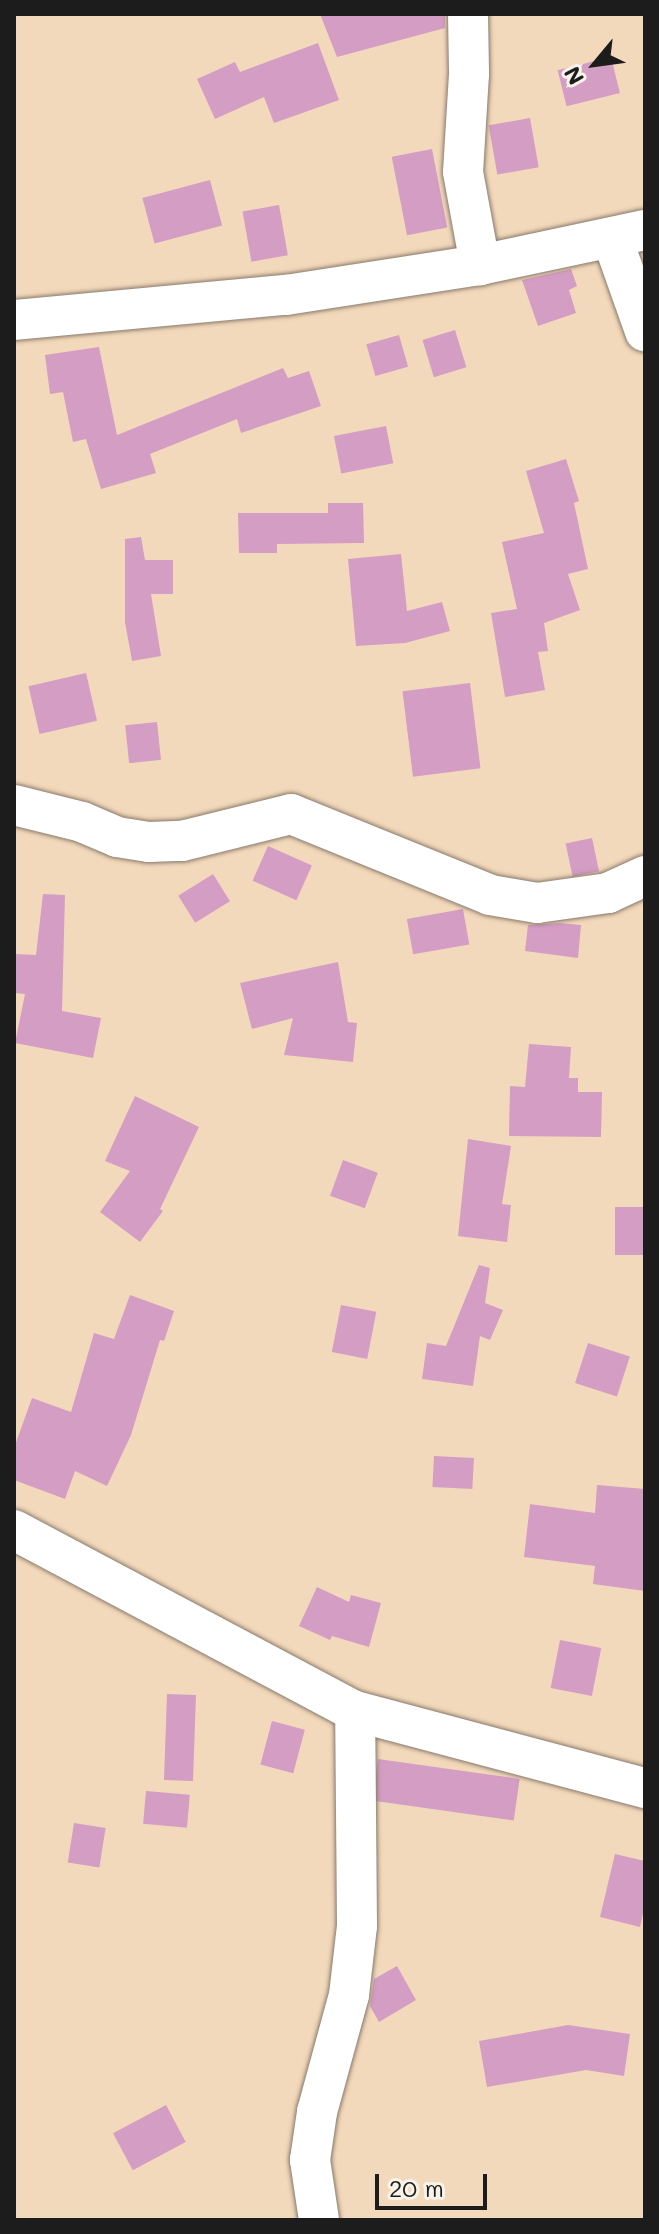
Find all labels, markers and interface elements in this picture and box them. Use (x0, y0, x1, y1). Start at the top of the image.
north arrow (555, 24, 635, 104)
text: N (557, 62, 590, 90)
scale bar (379, 2158, 491, 2208)
text: 20 m (389, 2172, 444, 2203)

